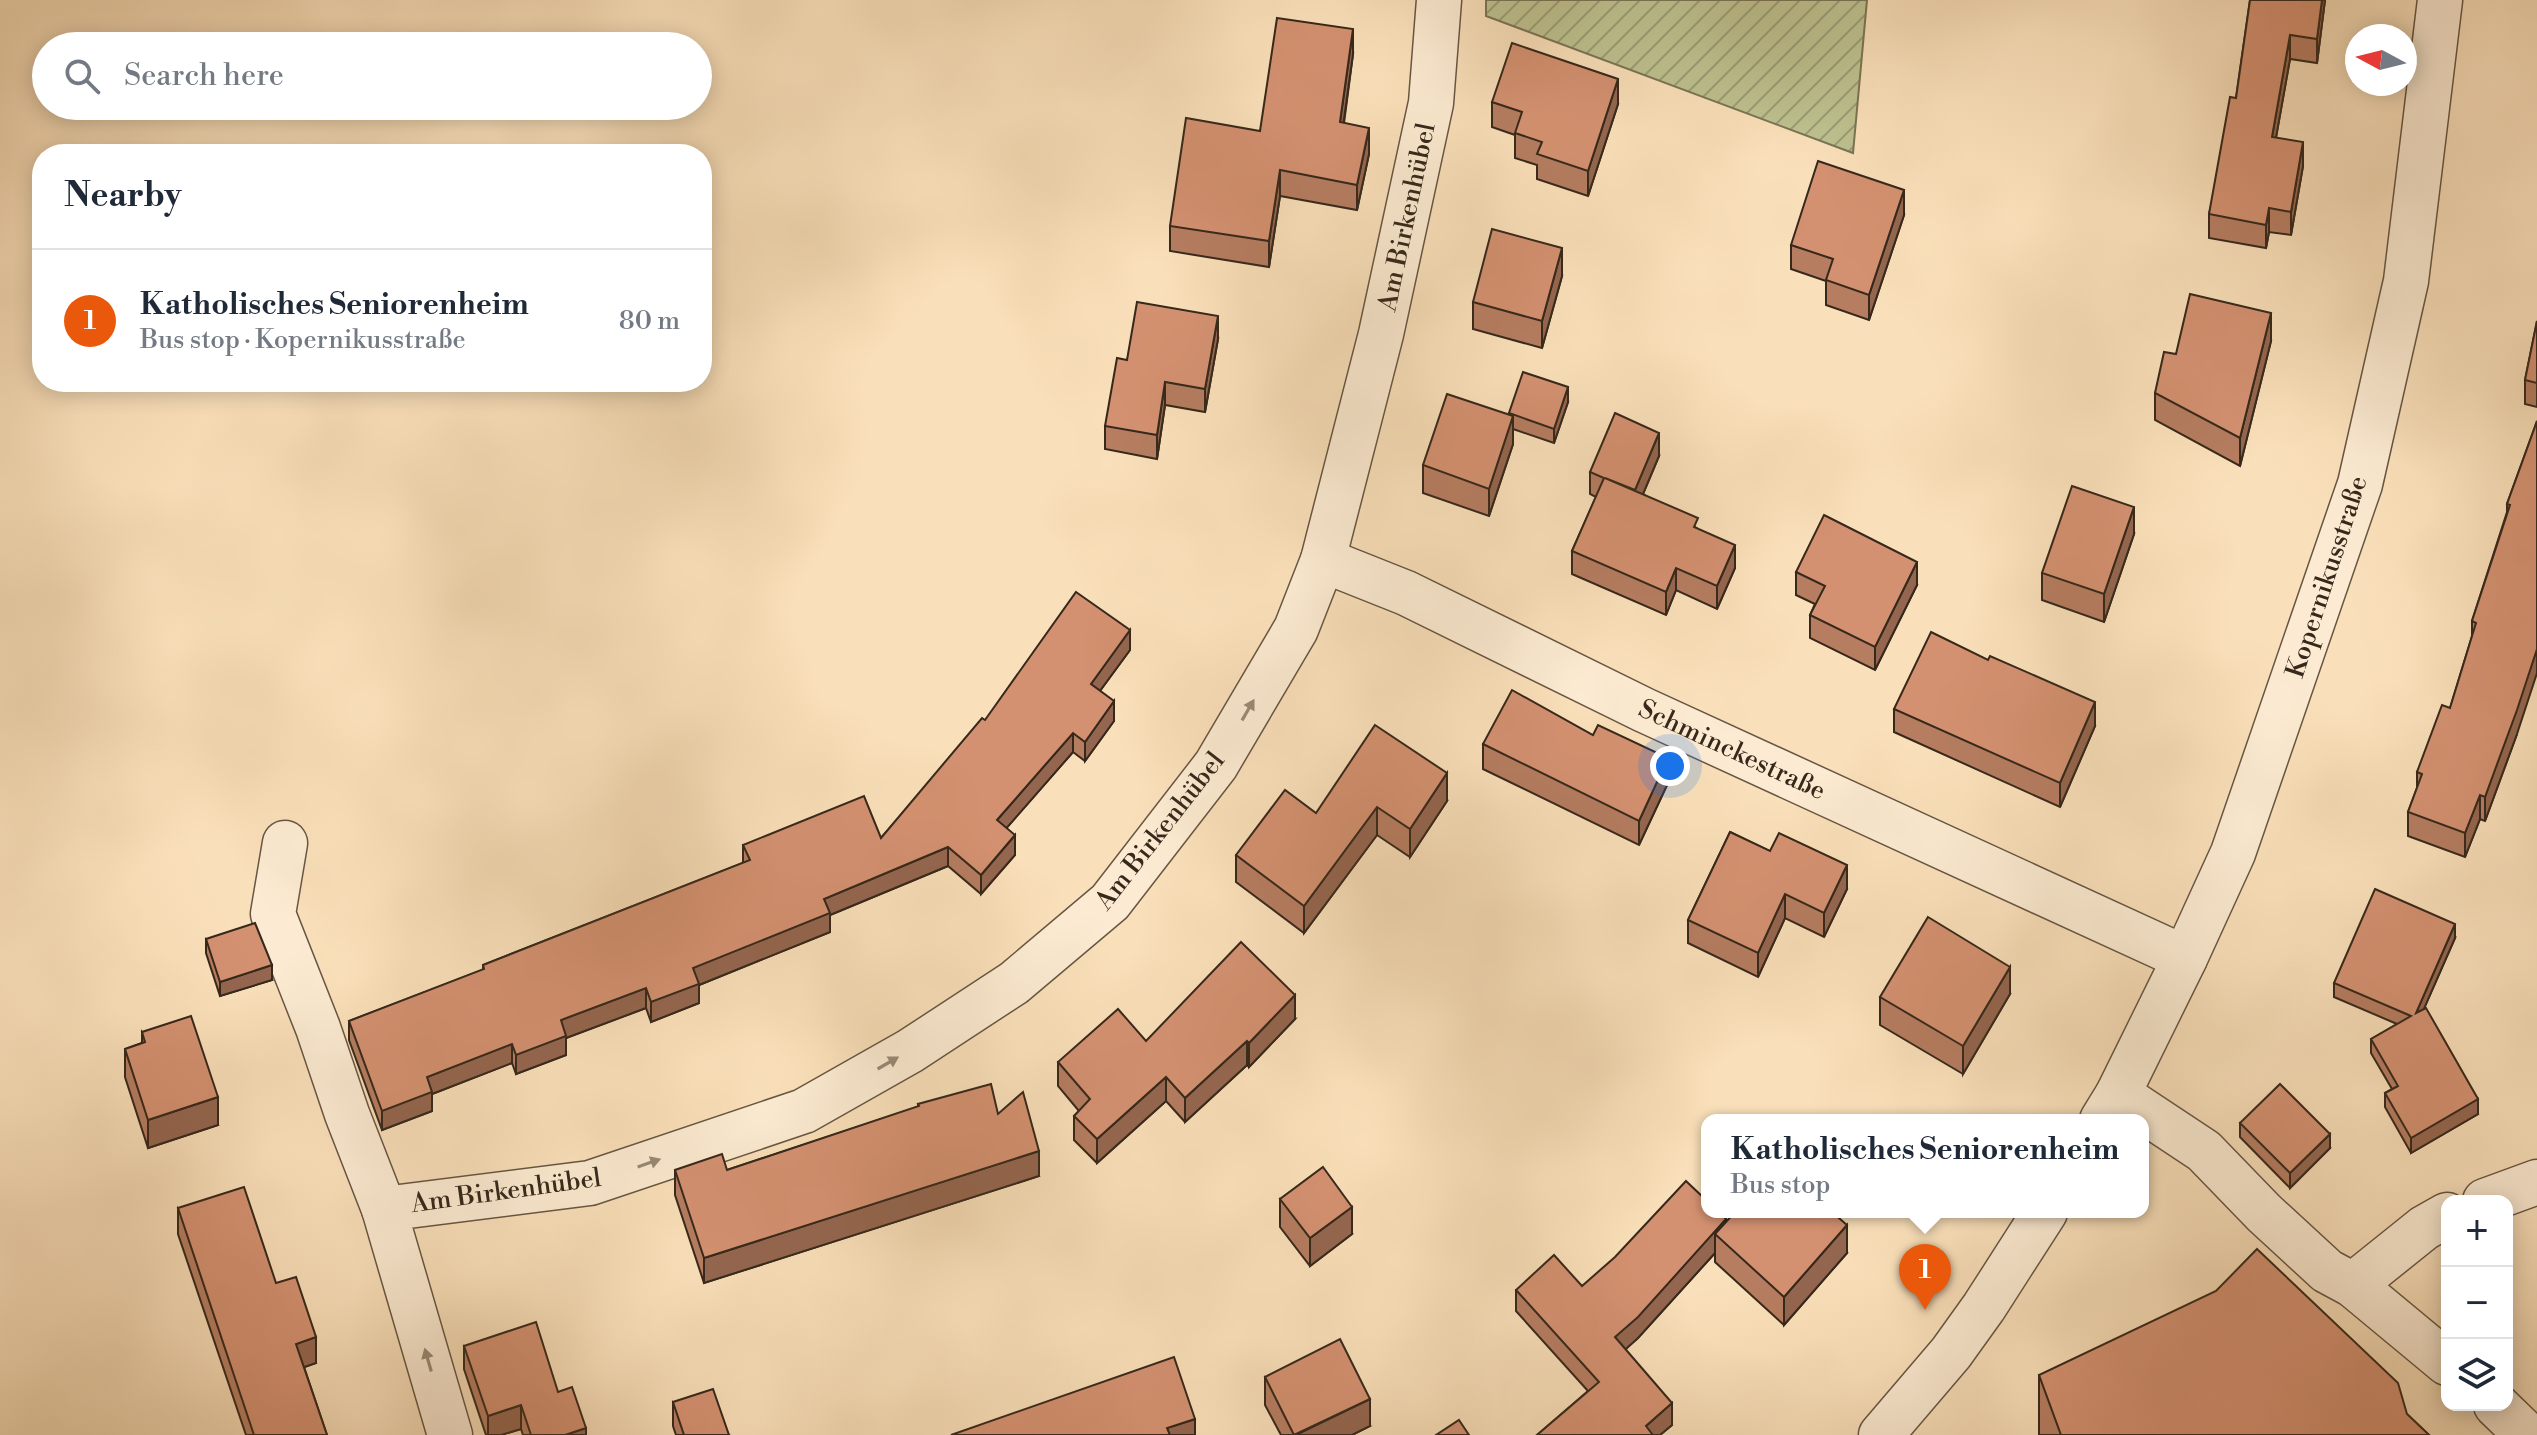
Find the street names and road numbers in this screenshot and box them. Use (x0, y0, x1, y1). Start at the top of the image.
street label: Am Birkenhübel (1371, 120, 1443, 315)
street label: Kopernikusstraße (2279, 472, 2375, 682)
street label: Schminckestraße (1633, 693, 1831, 807)
street label: Am Birkenhübel (1088, 745, 1232, 917)
street label: Am Birkenhübel (408, 1162, 603, 1220)

